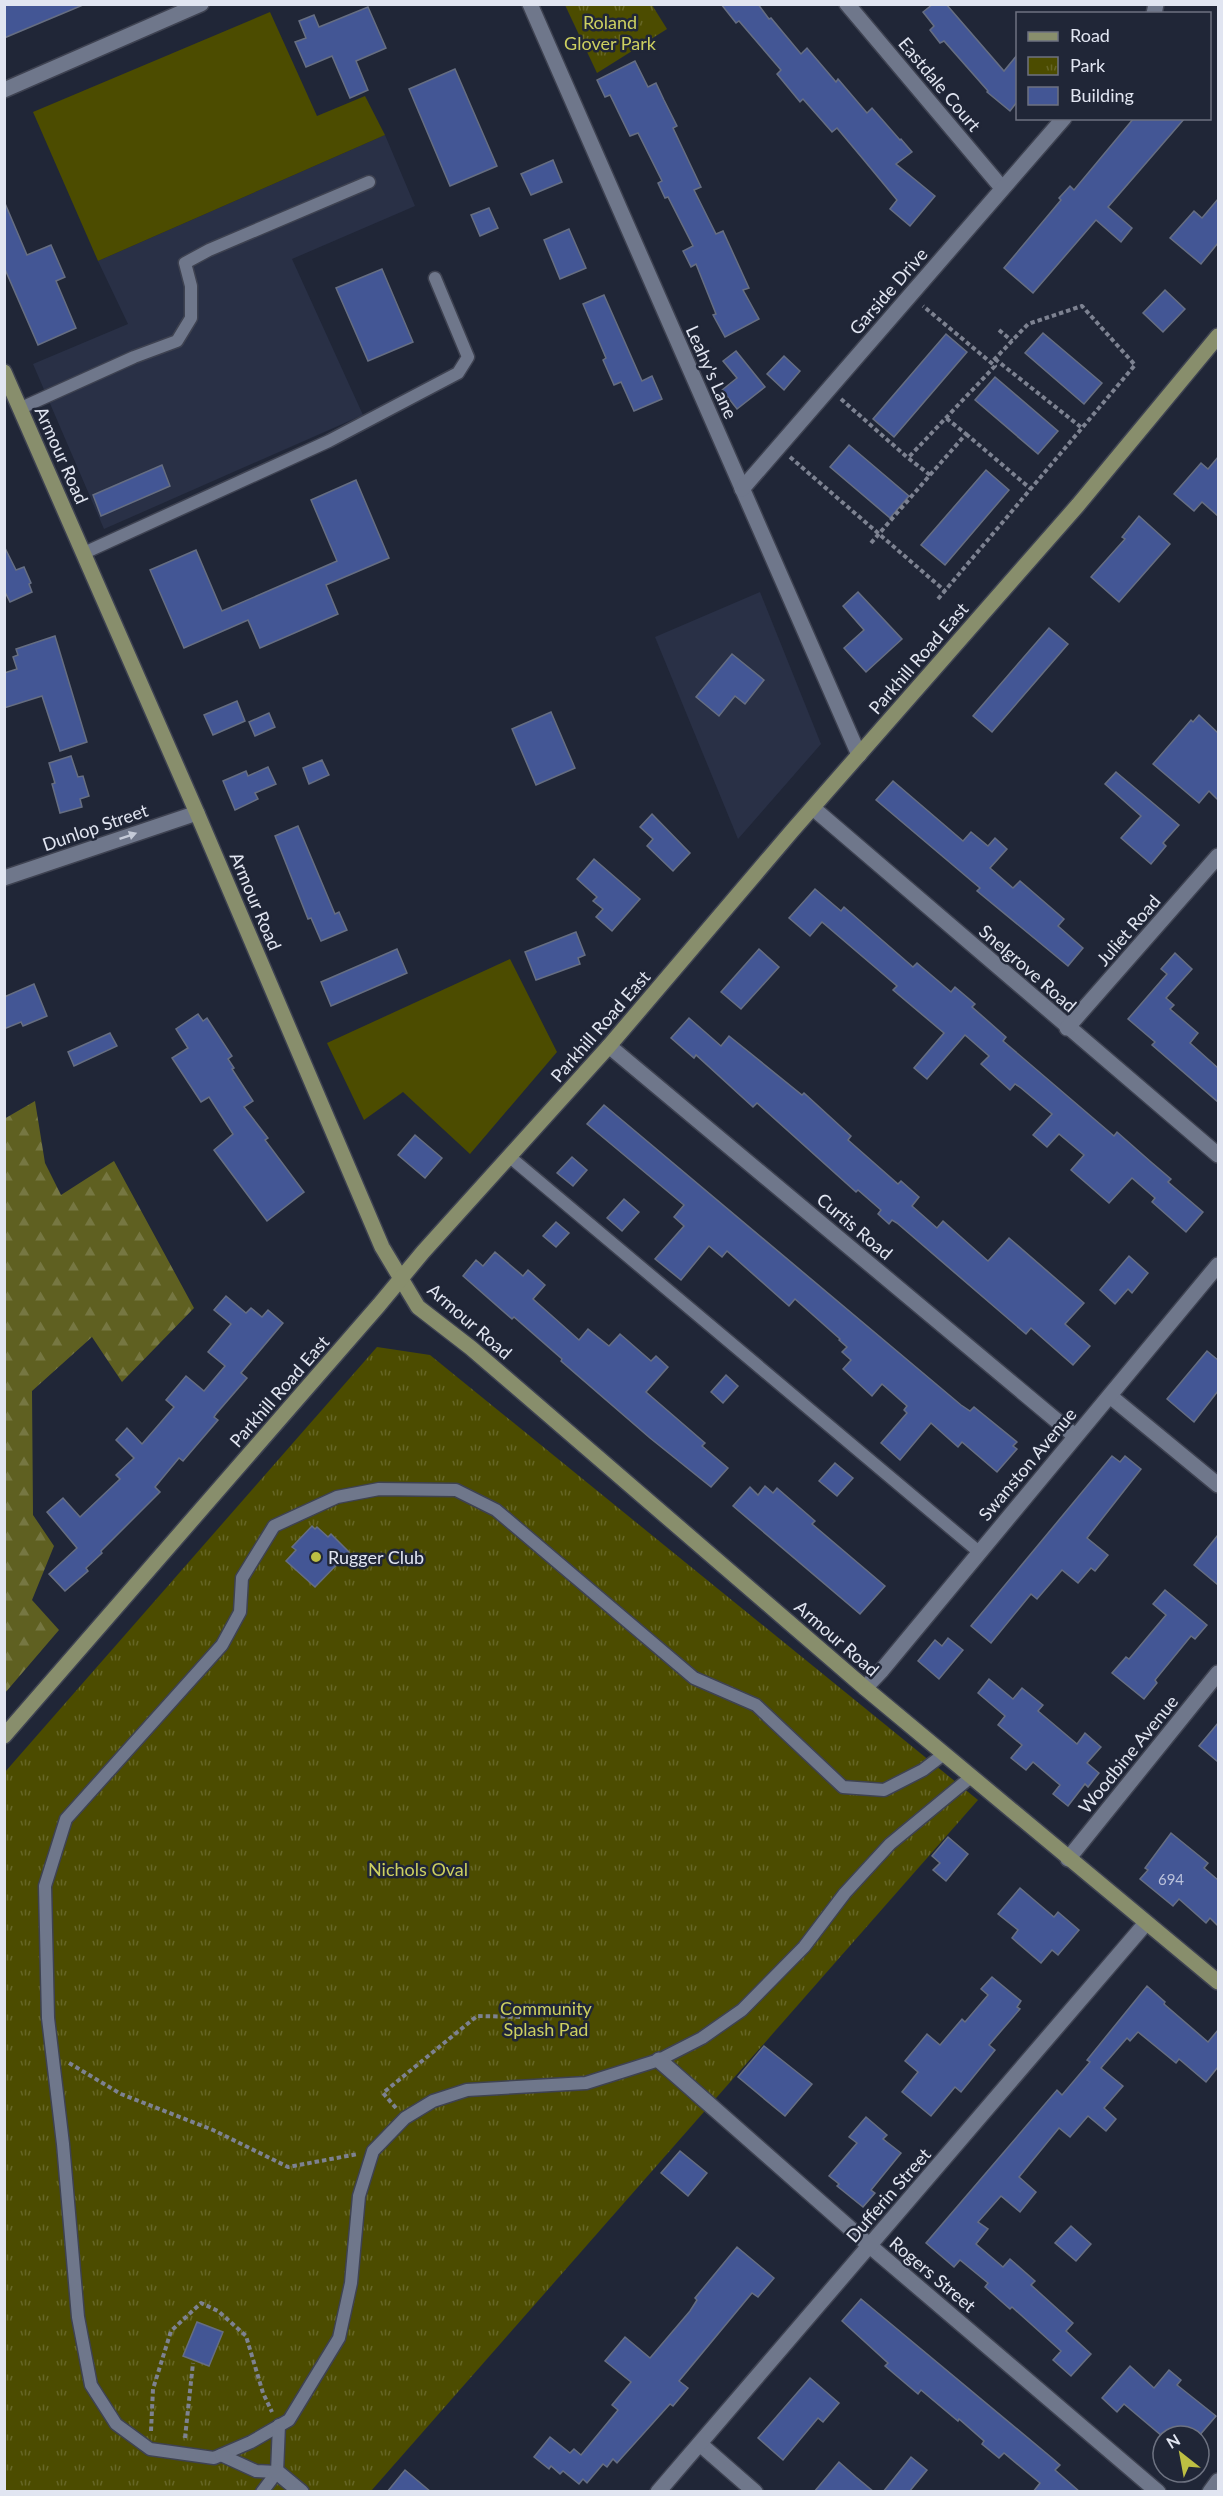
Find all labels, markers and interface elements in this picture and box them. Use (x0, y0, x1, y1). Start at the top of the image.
park label: Roland Glover Park (564, 11, 657, 54)
legend (1016, 12, 1211, 120)
text: Road (1070, 24, 1110, 46)
street label: Eastdale Court (894, 33, 986, 136)
text: Park (1070, 54, 1106, 76)
text: Building (1070, 84, 1134, 106)
street label: Garside Drive (844, 243, 932, 339)
street label: Leahy's Lane (682, 322, 742, 422)
street label: Armour Road (31, 403, 93, 507)
street label: Parkhill Road East (864, 597, 973, 718)
street label: Dunlop Street (39, 798, 151, 855)
one-way arrow (119, 831, 137, 841)
street label: Armour Road (225, 849, 287, 953)
street label: Juliet Road (1091, 890, 1165, 970)
street label: Snelgrove Road (975, 920, 1081, 1016)
street label: Parkhill Road East (546, 965, 655, 1086)
street label: Curtis Road (813, 1188, 897, 1264)
street label: Armour Road (423, 1278, 517, 1364)
street label: Parkhill Road East (225, 1330, 334, 1451)
street label: Swanston Avenue (973, 1403, 1081, 1525)
place label: Rugger Club (328, 1546, 424, 1568)
marker: Rugger Club (309, 1550, 323, 1564)
street label: Armour Road (790, 1595, 884, 1681)
street label: Woodbine Avenue (1074, 1690, 1182, 1818)
park label: Nichols Oval (368, 1858, 468, 1880)
house number: 694 (1158, 1870, 1184, 1888)
park label: Community Splash Pad (500, 1997, 593, 2040)
street label: Dufferin Street (841, 2143, 935, 2247)
street label: Rogers Street (885, 2232, 981, 2317)
north arrow (1151, 2424, 1211, 2484)
text: N (1163, 2429, 1183, 2452)

